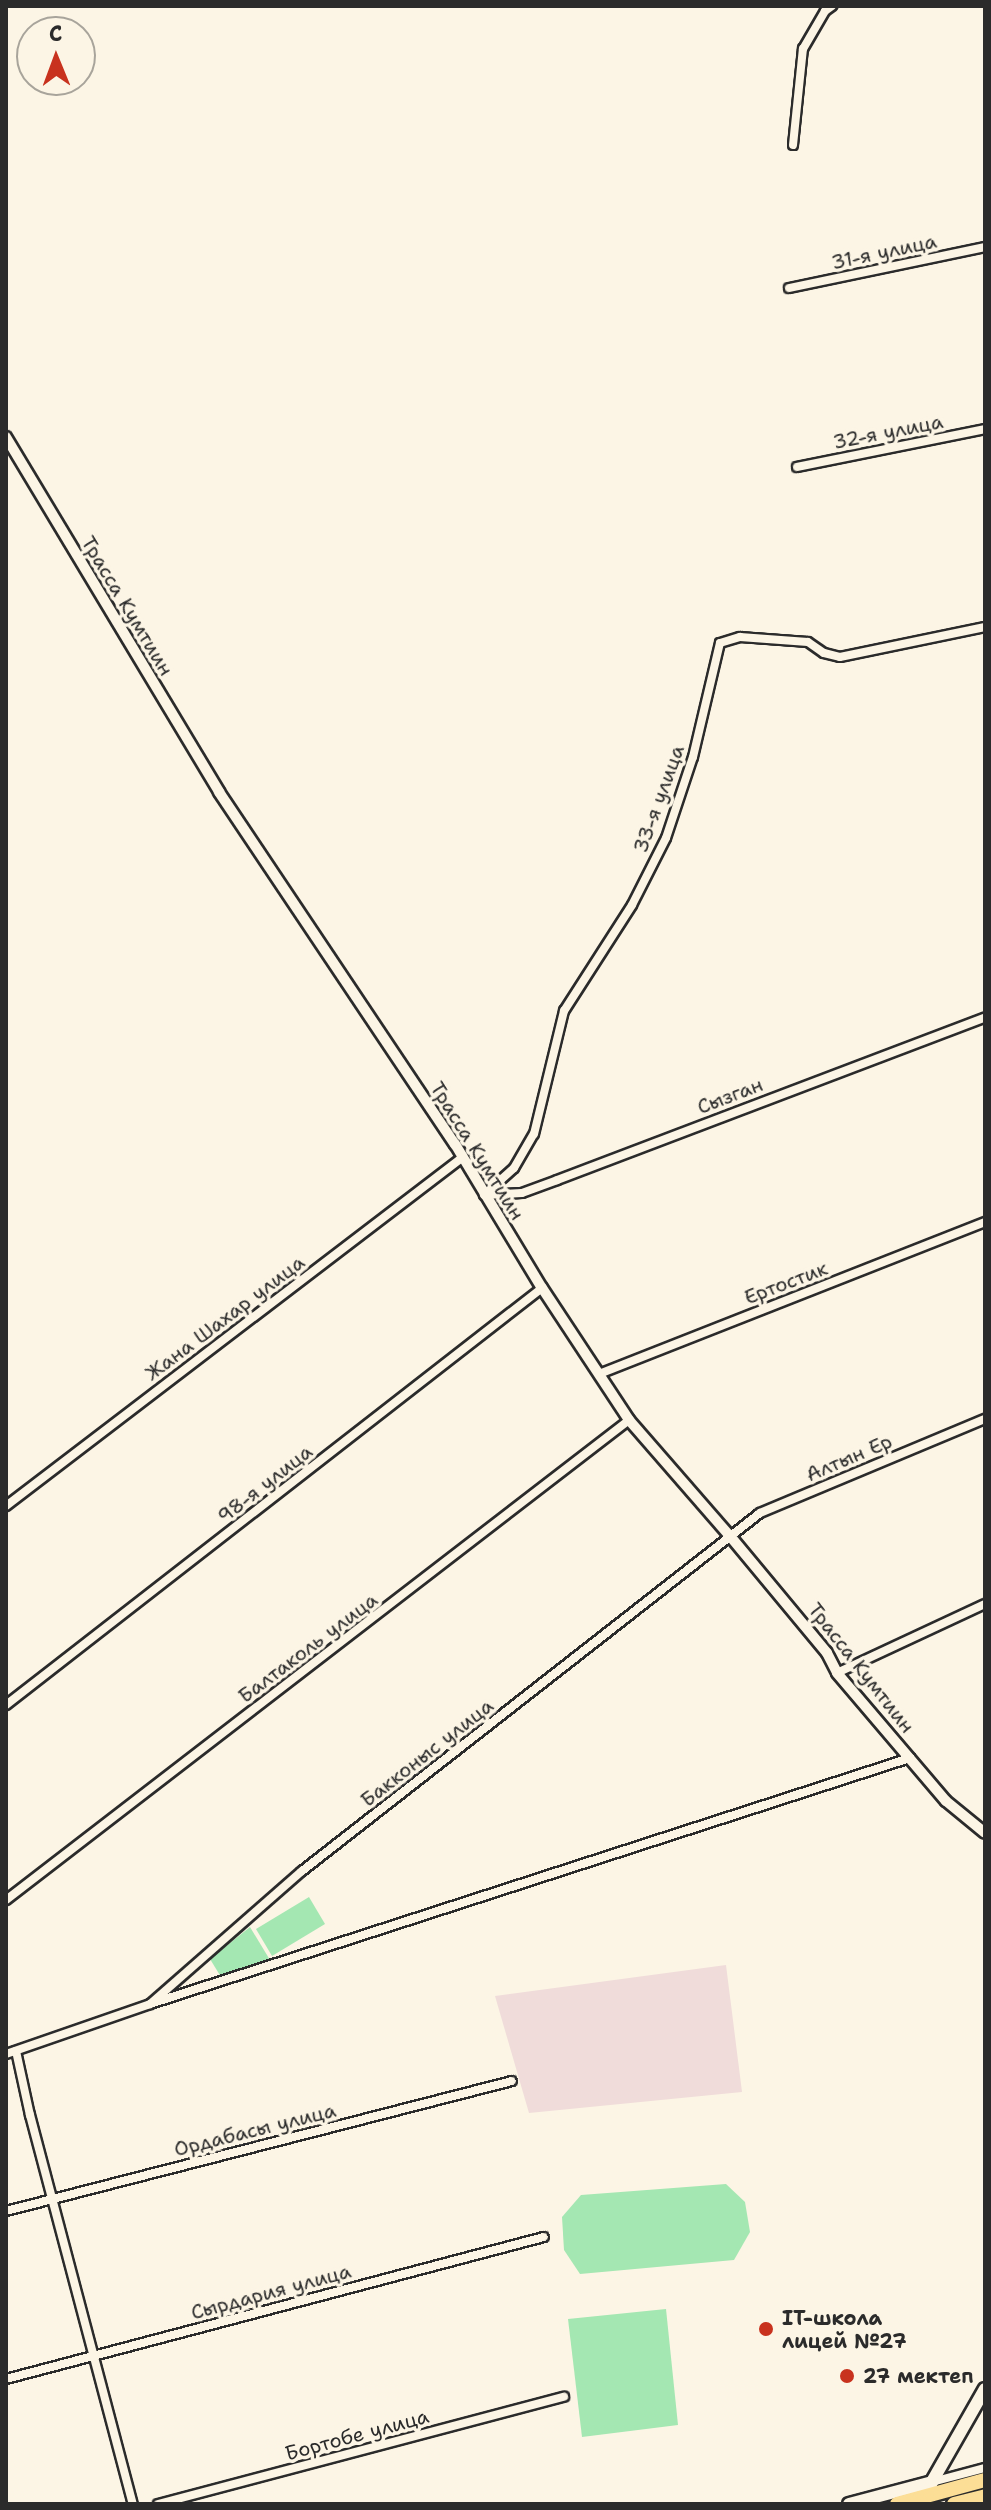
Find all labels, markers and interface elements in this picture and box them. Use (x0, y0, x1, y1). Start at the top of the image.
north arrow (16, 16, 96, 96)
text: С (49, 19, 63, 48)
street label: 31-я улица (829, 229, 939, 275)
street label: 32-я улица (831, 410, 945, 454)
street label: Трасса Кумтиин (76, 532, 178, 680)
street label: 33-я улица (628, 742, 690, 856)
street label: Сызган (694, 1073, 766, 1119)
street label: Трасса Кумтиин (425, 1077, 529, 1225)
street label: Жана Шахар улица (141, 1250, 309, 1386)
street label: Ертостик (741, 1256, 831, 1310)
street label: Алтын Ер (802, 1429, 896, 1487)
street label: 98-я улица (213, 1440, 317, 1528)
street label: Балтаколь улица (234, 1588, 382, 1708)
street label: Трасса Кумтиин (803, 1598, 919, 1738)
street label: Бакконыс улица (356, 1694, 498, 1812)
street label: Ордабасы улица (172, 2098, 338, 2162)
street label: Сырдария улица (188, 2259, 354, 2325)
place label: IT-школа лицей №27 (782, 2306, 906, 2353)
marker: IT-школа лицей №27 (757, 2320, 775, 2338)
place label: 27 мектеп (863, 2364, 974, 2388)
marker: 27 мектеп (838, 2367, 856, 2385)
street label: Бортобе улица (282, 2404, 432, 2466)

